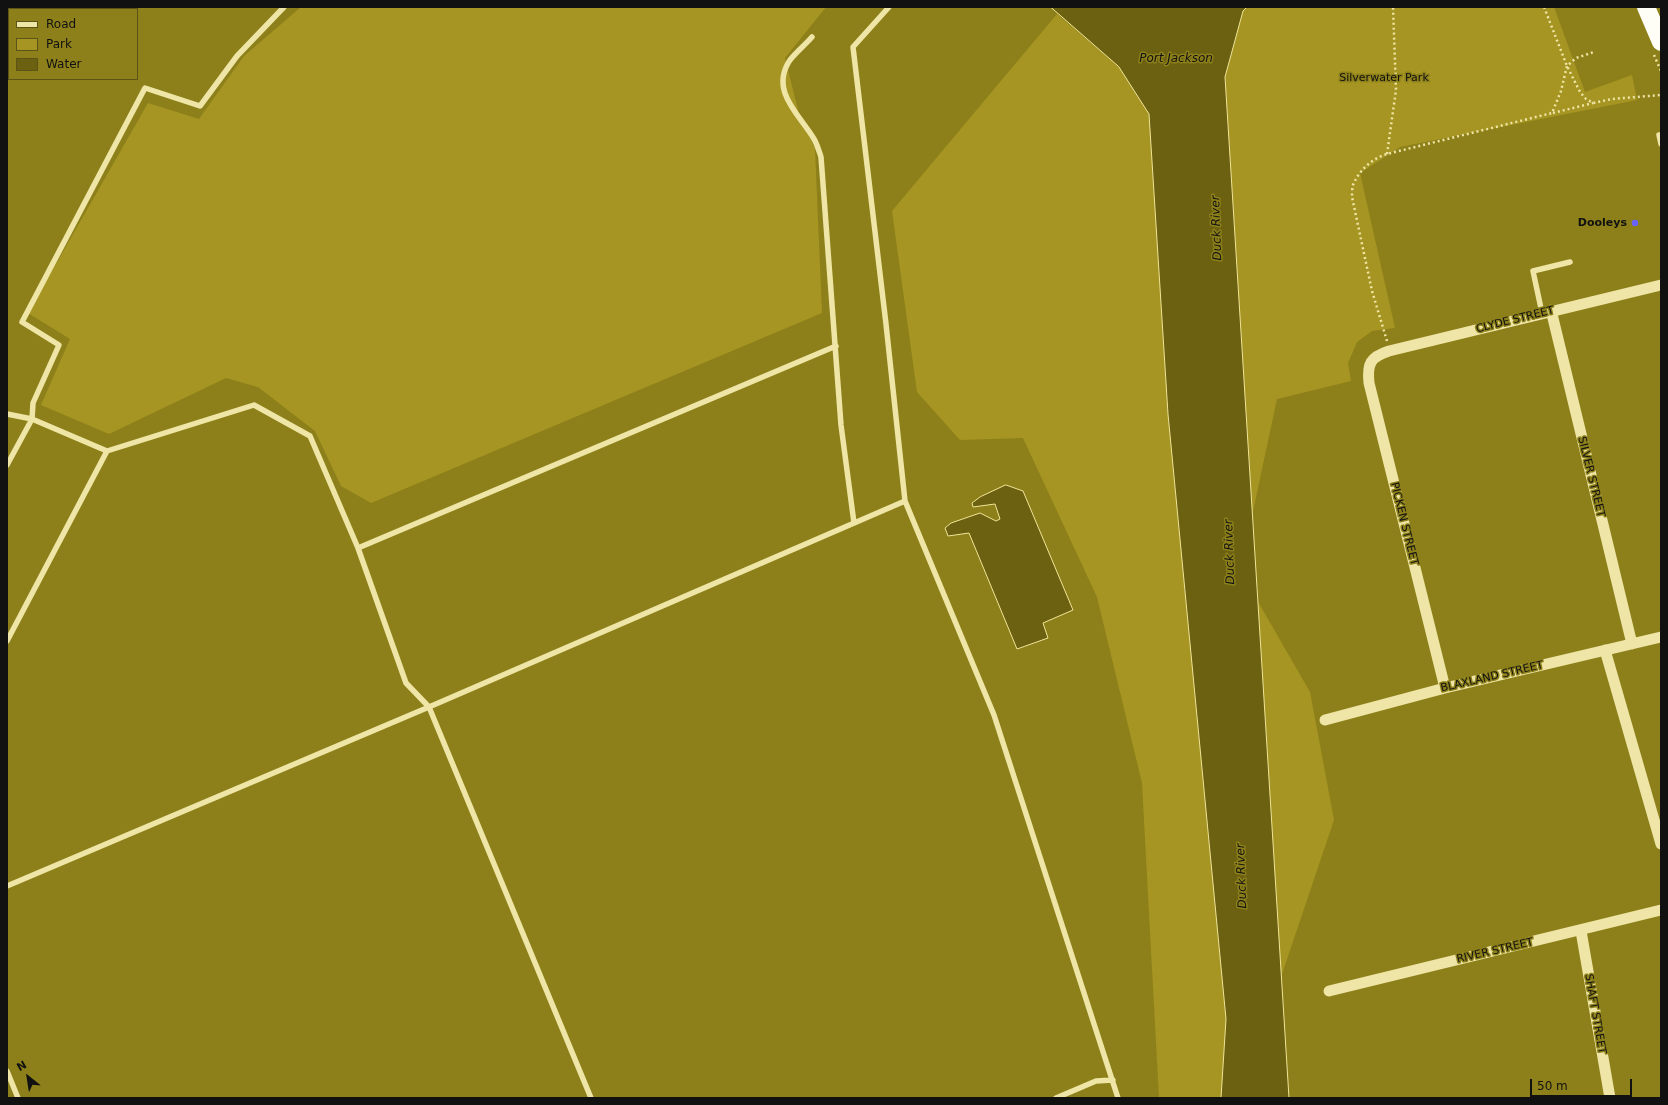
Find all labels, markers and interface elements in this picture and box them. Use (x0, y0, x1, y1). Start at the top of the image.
legend (8, 8, 138, 80)
text: Road (46, 17, 76, 31)
text: Park (46, 37, 72, 51)
water label: Port Jackson (1139, 52, 1213, 66)
text: Water (46, 57, 81, 71)
park label: Silverwater Park (1339, 71, 1429, 85)
water label: Duck River (1209, 195, 1225, 261)
place label: Dooleys (1578, 216, 1627, 230)
marker: Dooleys (1630, 218, 1640, 228)
street label: CLYDE STREET (1475, 304, 1555, 336)
street label: SILVER STREET (1575, 435, 1607, 519)
street label: PICKEN STREET (1387, 481, 1421, 567)
water label: Duck River (1222, 519, 1238, 585)
street label: BLAXLAND STREET (1439, 659, 1545, 695)
water label: Duck River (1234, 843, 1250, 909)
street label: RIVER STREET (1455, 936, 1535, 966)
street label: SHAFT STREET (1581, 973, 1609, 1055)
north arrow (8, 1057, 48, 1097)
text: N (15, 1058, 29, 1074)
scale bar (1532, 1071, 1634, 1097)
text: 50 m (1537, 1079, 1568, 1093)

